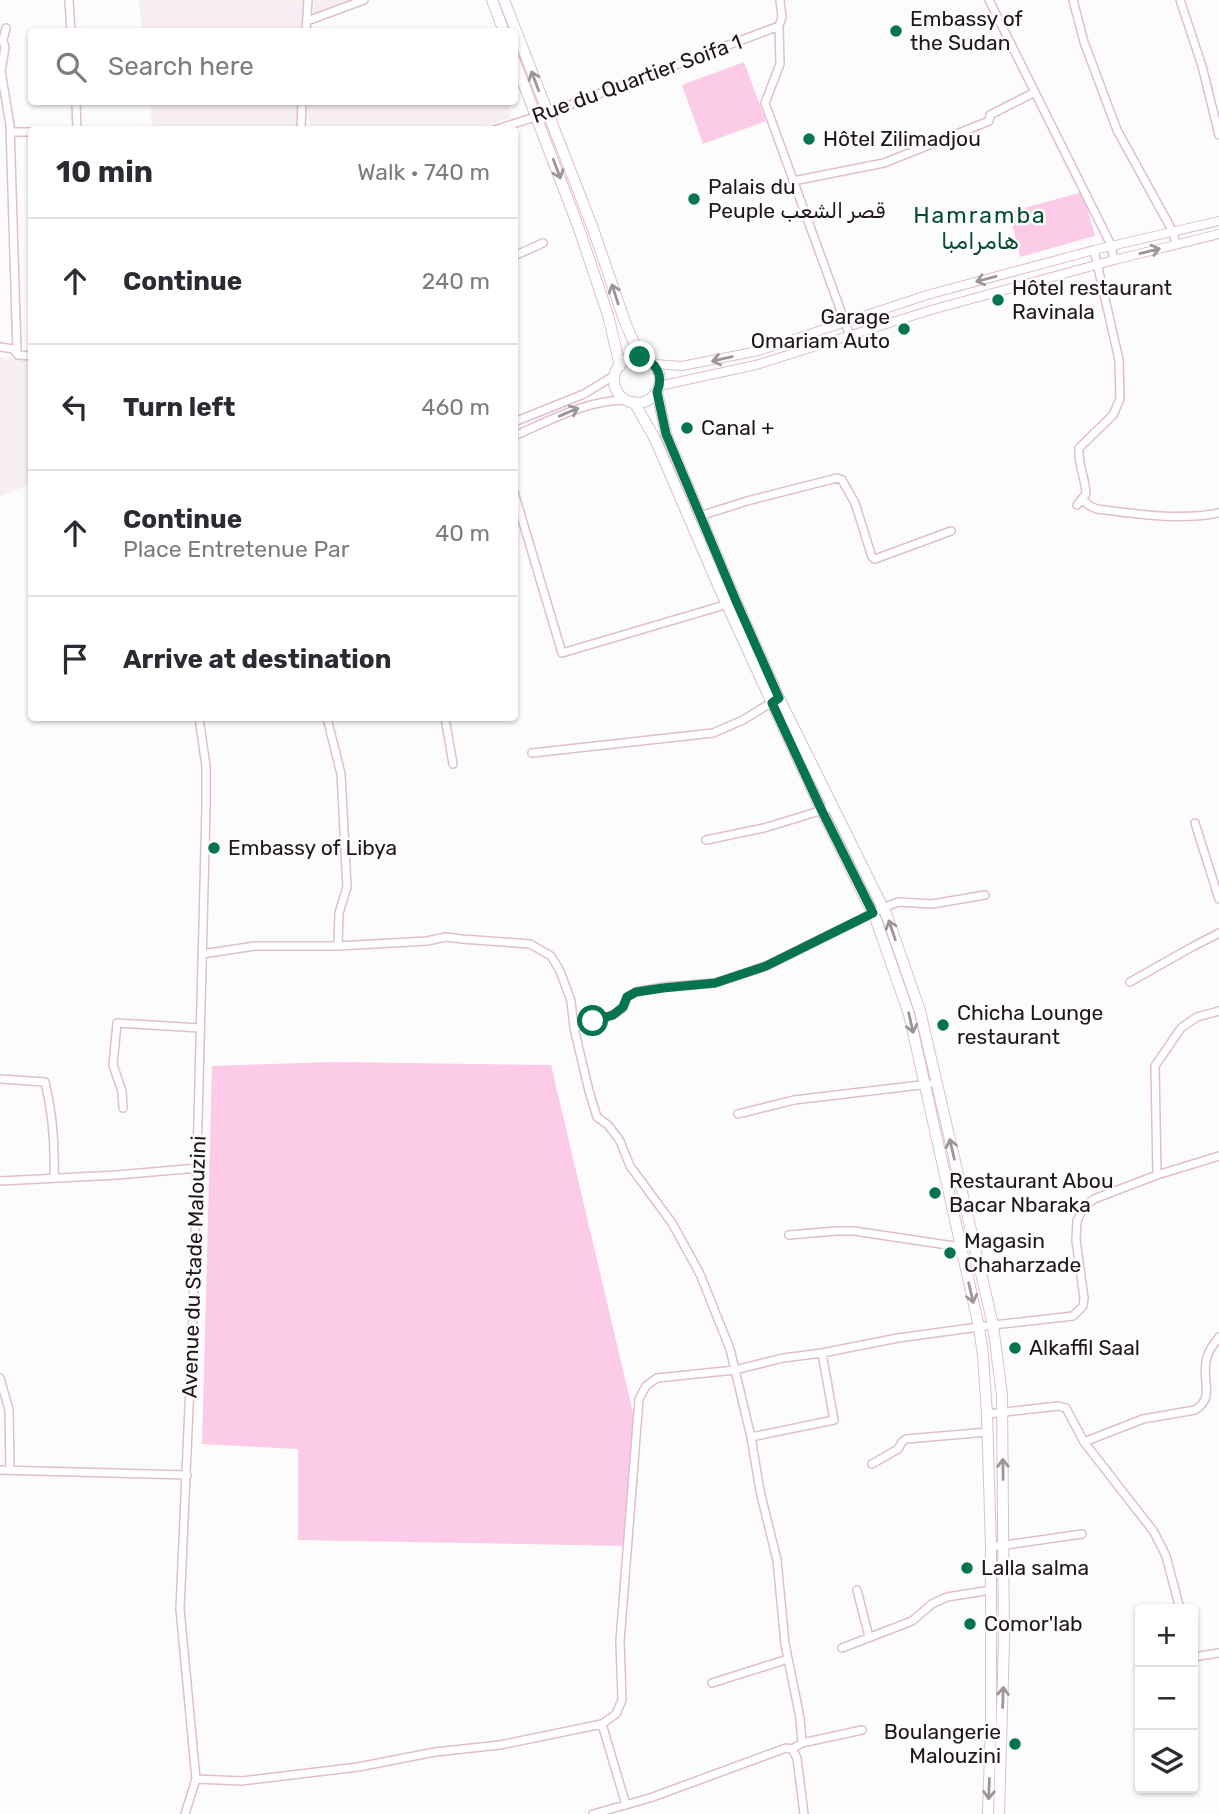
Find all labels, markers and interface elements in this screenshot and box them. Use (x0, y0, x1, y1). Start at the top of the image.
place label: Embassy of the Sudan (910, 6, 1023, 55)
marker: Embassy of the Sudan (888, 23, 904, 39)
search box (28, 28, 518, 105)
street label: Rue du Quartier Soifa 1 (528, 29, 745, 128)
icon: search (52, 48, 90, 86)
text: Search here (108, 51, 254, 82)
one-way arrow (528, 70, 541, 92)
place label: Hôtel Zilimadjou (823, 126, 981, 151)
marker: Hôtel Zilimadjou (801, 131, 817, 147)
text: 10 min (56, 154, 153, 190)
one-way arrow (551, 157, 564, 179)
text: Walk · 740 m (357, 158, 490, 186)
place label: Palais du Peuple قصر الشعب (708, 174, 885, 223)
marker: Palais du Peuple قصر الشعب (686, 191, 702, 207)
district label: Hamramba هامرامبا (913, 201, 1047, 255)
one-way arrow (1138, 244, 1161, 257)
icon: ahead (56, 262, 94, 300)
text: Continue (123, 266, 242, 297)
text: 240 m (422, 267, 490, 295)
one-way arrow (976, 273, 998, 286)
place label: Hôtel restaurant Ravinala (1012, 275, 1172, 324)
one-way arrow (608, 283, 620, 305)
marker: Hôtel restaurant Ravinala (990, 292, 1006, 308)
place label: Garage Omariam Auto (751, 304, 890, 353)
marker: Garage Omariam Auto (896, 321, 912, 337)
route end (624, 341, 655, 372)
one-way arrow (711, 353, 734, 366)
icon: left (56, 388, 94, 426)
text: Turn left (123, 392, 235, 423)
text: 460 m (421, 393, 490, 421)
one-way arrow (558, 405, 579, 418)
place label: Canal + (701, 415, 774, 440)
marker: Canal + (679, 420, 695, 436)
text: Continue (123, 504, 242, 535)
icon: ahead (56, 514, 94, 552)
text: 40 m (435, 519, 490, 547)
text: Place Entretenue Par (123, 535, 349, 563)
icon: arrive (56, 640, 94, 678)
text: Arrive at destination (123, 644, 391, 675)
place label: Embassy of Libya (228, 835, 397, 860)
marker: Embassy of Libya (206, 840, 222, 856)
one-way arrow (885, 919, 898, 941)
place label: Chicha Lounge restaurant (957, 1000, 1103, 1049)
route start (577, 1005, 608, 1036)
one-way arrow (904, 1011, 918, 1034)
marker: Chicha Lounge restaurant (935, 1017, 951, 1033)
street label: Avenue du Stade Malouzini (176, 1135, 211, 1399)
one-way arrow (945, 1138, 958, 1161)
place label: Restaurant Abou Bacar Nbaraka (949, 1168, 1114, 1217)
marker: Restaurant Abou Bacar Nbaraka (927, 1185, 943, 1201)
place label: Magasin Chaharzade (964, 1228, 1081, 1277)
marker: Magasin Chaharzade (942, 1245, 958, 1261)
one-way arrow (965, 1281, 979, 1304)
place label: Alkaffil Saal (1029, 1335, 1140, 1360)
marker: Alkaffil Saal (1007, 1340, 1023, 1356)
one-way arrow (996, 1458, 1010, 1481)
place label: Lalla salma (981, 1555, 1089, 1580)
marker: Lalla salma (959, 1560, 975, 1576)
map controls (1135, 1604, 1198, 1793)
button: + (1135, 1604, 1198, 1667)
place label: Comor'lab (984, 1611, 1083, 1636)
marker: Comor'lab (962, 1616, 978, 1632)
button: − (1135, 1667, 1198, 1730)
one-way arrow (996, 1686, 1009, 1709)
place label: Boulangerie Malouzini (884, 1719, 1001, 1768)
button: layers (1135, 1730, 1198, 1793)
marker: Boulangerie Malouzini (1007, 1736, 1023, 1752)
one-way arrow (982, 1777, 995, 1800)

